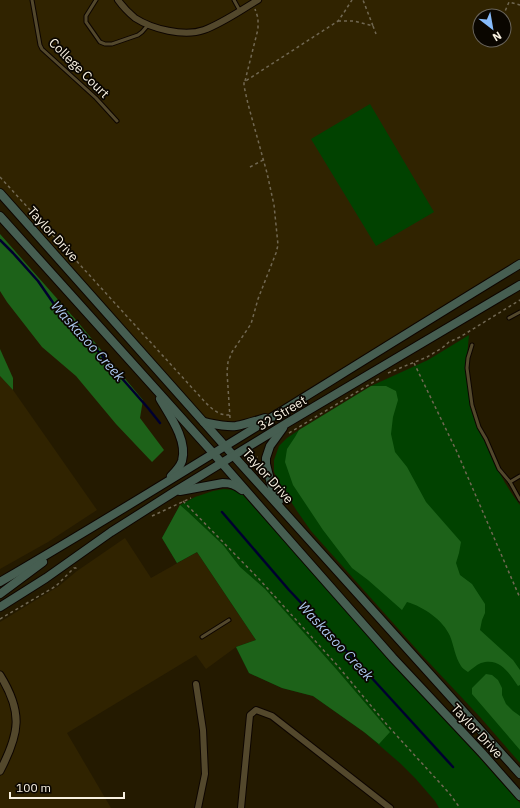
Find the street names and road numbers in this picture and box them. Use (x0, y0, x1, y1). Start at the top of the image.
street label: College Court (45, 34, 113, 102)
street label: Taylor Drive (24, 203, 82, 265)
street label: 32 Street (254, 392, 310, 434)
street label: Taylor Drive (239, 445, 297, 507)
street label: Taylor Drive (447, 700, 507, 762)

